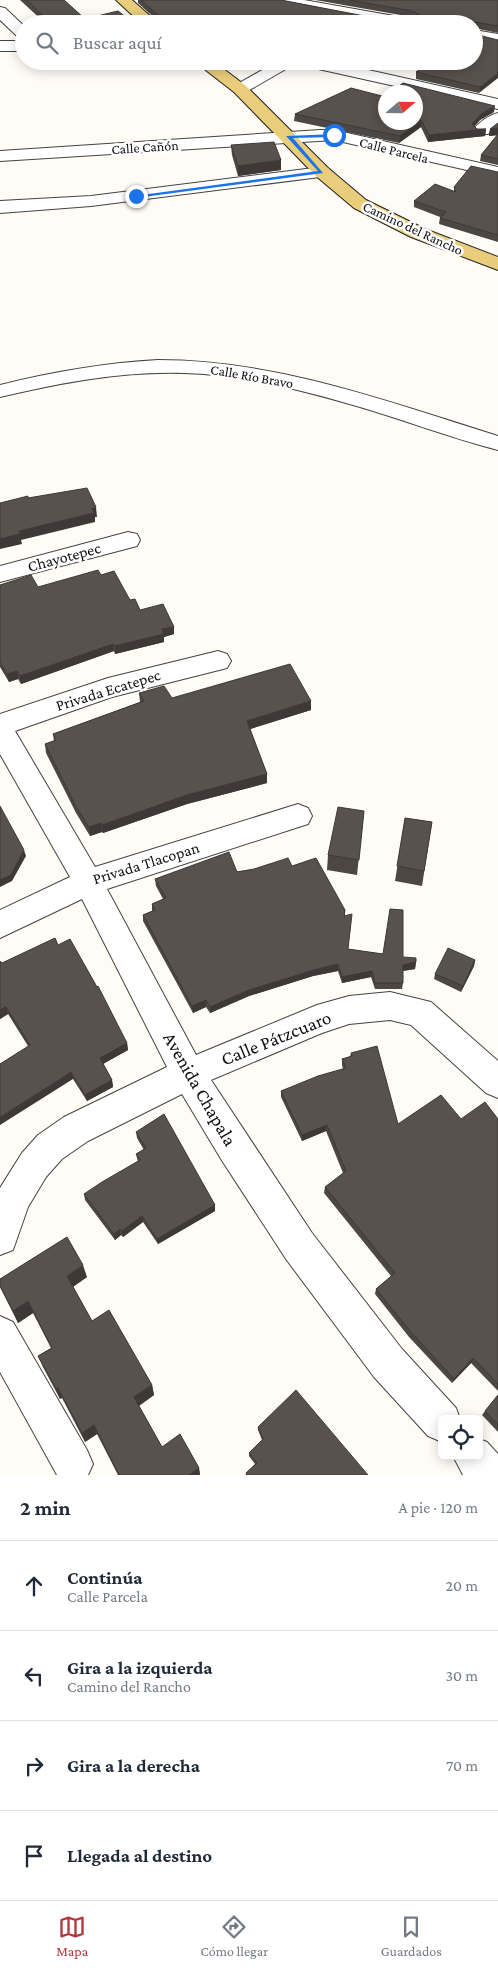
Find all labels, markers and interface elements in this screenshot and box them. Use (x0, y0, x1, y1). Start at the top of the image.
search box (15, 15, 483, 70)
icon: search (33, 29, 61, 57)
text: Buscar aquí (73, 32, 162, 53)
north arrow (378, 85, 423, 130)
route start (323, 124, 346, 147)
street label: Calle Parcela (358, 134, 431, 166)
street label: Calle Cañón (111, 137, 180, 157)
route end (125, 185, 148, 208)
street label: Camino del Rancho (361, 198, 466, 258)
street label: Calle Río Bravo (209, 361, 295, 391)
street label: Chayotepec (26, 539, 103, 576)
street label: Privada Ecatepec (54, 666, 163, 715)
street label: Privada Tlacopan (91, 839, 202, 888)
street label: Calle Pátzcuaro (218, 1006, 334, 1070)
street label: Avenida Chapala (159, 1028, 241, 1150)
map controls (438, 1415, 483, 1460)
button: locate (438, 1415, 483, 1460)
text: 2 min (20, 1496, 71, 1520)
text: A pie · 120 m (399, 1499, 478, 1516)
text: Continúa (67, 1567, 143, 1588)
icon: ahead (20, 1572, 48, 1600)
text: 20 m (445, 1577, 478, 1594)
text: Calle Parcela (67, 1588, 148, 1605)
text: Gira a la izquierda (67, 1657, 213, 1678)
icon: left (20, 1662, 48, 1690)
text: 30 m (446, 1667, 478, 1684)
text: Camino del Rancho (67, 1678, 191, 1695)
icon: right (20, 1752, 48, 1780)
text: Gira a la derecha (67, 1755, 200, 1776)
text: 70 m (446, 1757, 478, 1774)
icon: arrive (20, 1842, 48, 1870)
text: Llegada al destino (67, 1845, 212, 1866)
tab: Mapa (56, 1913, 88, 1959)
tab: Cómo llegar (201, 1913, 268, 1959)
tab: Guardados (381, 1913, 442, 1959)

